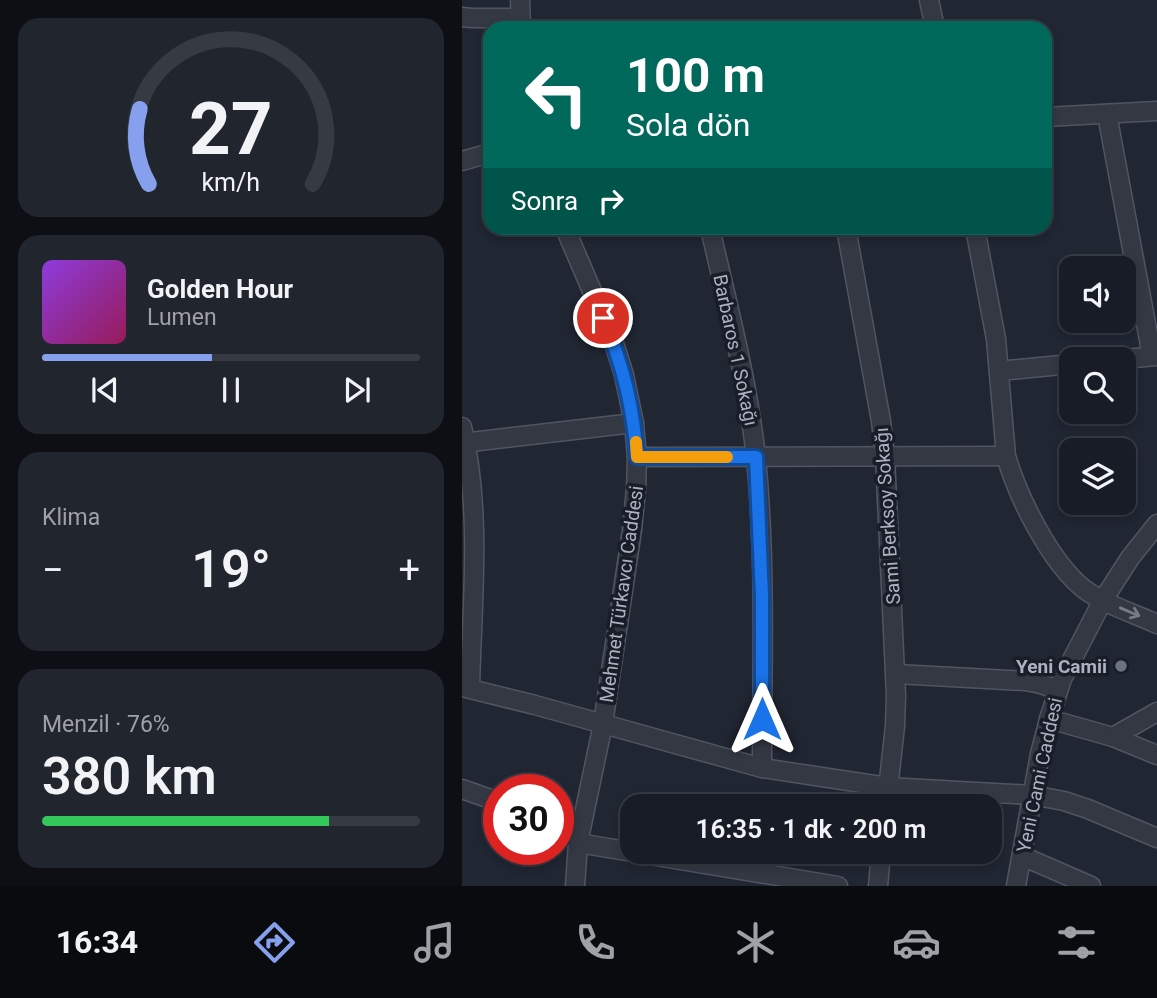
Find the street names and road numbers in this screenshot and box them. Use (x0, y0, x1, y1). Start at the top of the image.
street label: Barbaros 1 Sokağı (708, 272, 763, 428)
street label: Sami Berksoy Sokağı (870, 427, 905, 605)
street label: Mehmet Türkavcı Caddesi (595, 484, 648, 704)
street label: Yeni Cami Caddesi (1012, 695, 1067, 855)

